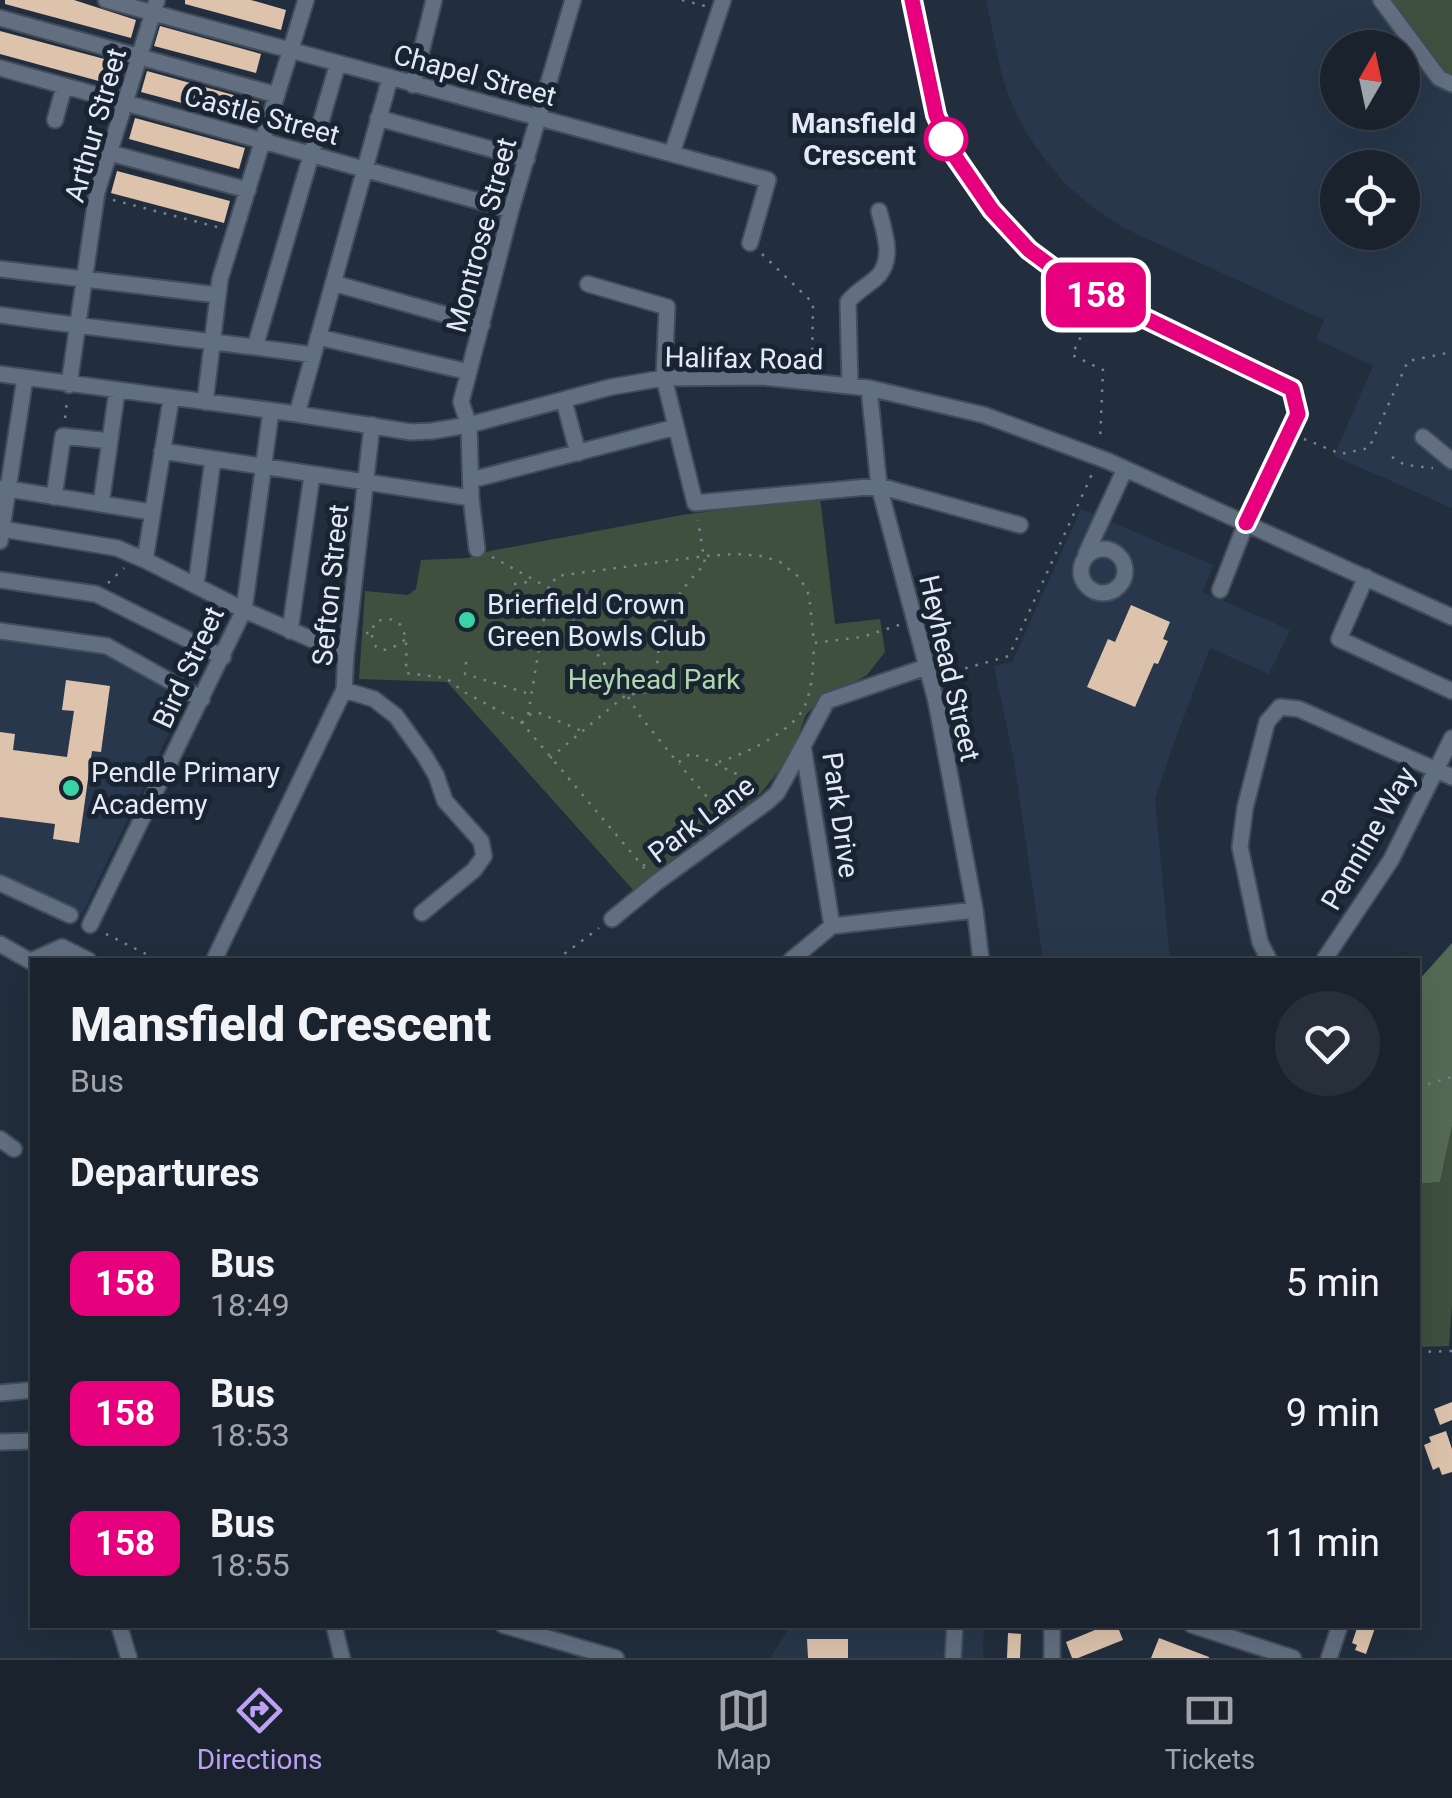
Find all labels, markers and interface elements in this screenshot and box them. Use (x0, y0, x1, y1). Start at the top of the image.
north arrow (1320, 30, 1420, 130)
map controls (1320, 30, 1420, 250)
street label: Chapel Street (390, 38, 560, 113)
street label: Arthur Street (58, 44, 133, 206)
street label: Castle Street (181, 79, 343, 152)
place label: Mansfield Crescent (791, 107, 916, 172)
marker: Mansfield Crescent (925, 118, 967, 160)
street label: Montrose Street (440, 134, 523, 336)
button: locate (1320, 150, 1420, 250)
line badge: 158 (1038, 262, 1154, 328)
text: 158 (1066, 275, 1126, 316)
street label: Halifax Road (664, 341, 824, 376)
street label: Sefton Street (306, 503, 355, 668)
street label: Heyhead Street (912, 572, 987, 764)
place label: Brierfield Crown Green Bowls Club (487, 588, 706, 653)
street label: Bird Street (146, 601, 231, 733)
marker: Brierfield Crown Green Bowls Club (456, 609, 478, 631)
park label: Heyhead Park (568, 663, 741, 696)
street label: Park Drive (815, 750, 866, 880)
place label: Pendle Primary Academy (91, 756, 280, 821)
street label: Pennine Way (1314, 761, 1423, 916)
street label: Park Lane (642, 769, 761, 870)
marker: Pendle Primary Academy (60, 777, 82, 799)
button: heart (1275, 991, 1380, 1096)
text: Mansfield Crescent (70, 996, 491, 1053)
text: Bus (70, 1062, 124, 1100)
text: Departures (70, 1151, 260, 1195)
text: Bus (210, 1242, 275, 1286)
text: 5 min (1286, 1261, 1380, 1305)
text: 158 (95, 1263, 155, 1304)
text: 18:49 (210, 1286, 290, 1324)
text: Bus (210, 1372, 275, 1416)
text: 9 min (1286, 1391, 1380, 1435)
text: 158 (95, 1393, 155, 1434)
text: 18:53 (210, 1416, 290, 1454)
text: Bus (210, 1502, 275, 1546)
text: 11 min (1264, 1521, 1380, 1565)
text: 158 (95, 1523, 155, 1564)
text: 18:55 (210, 1546, 290, 1584)
tab: Directions (197, 1683, 322, 1776)
tab: Map (716, 1683, 771, 1776)
tab: Tickets (1165, 1683, 1255, 1776)

